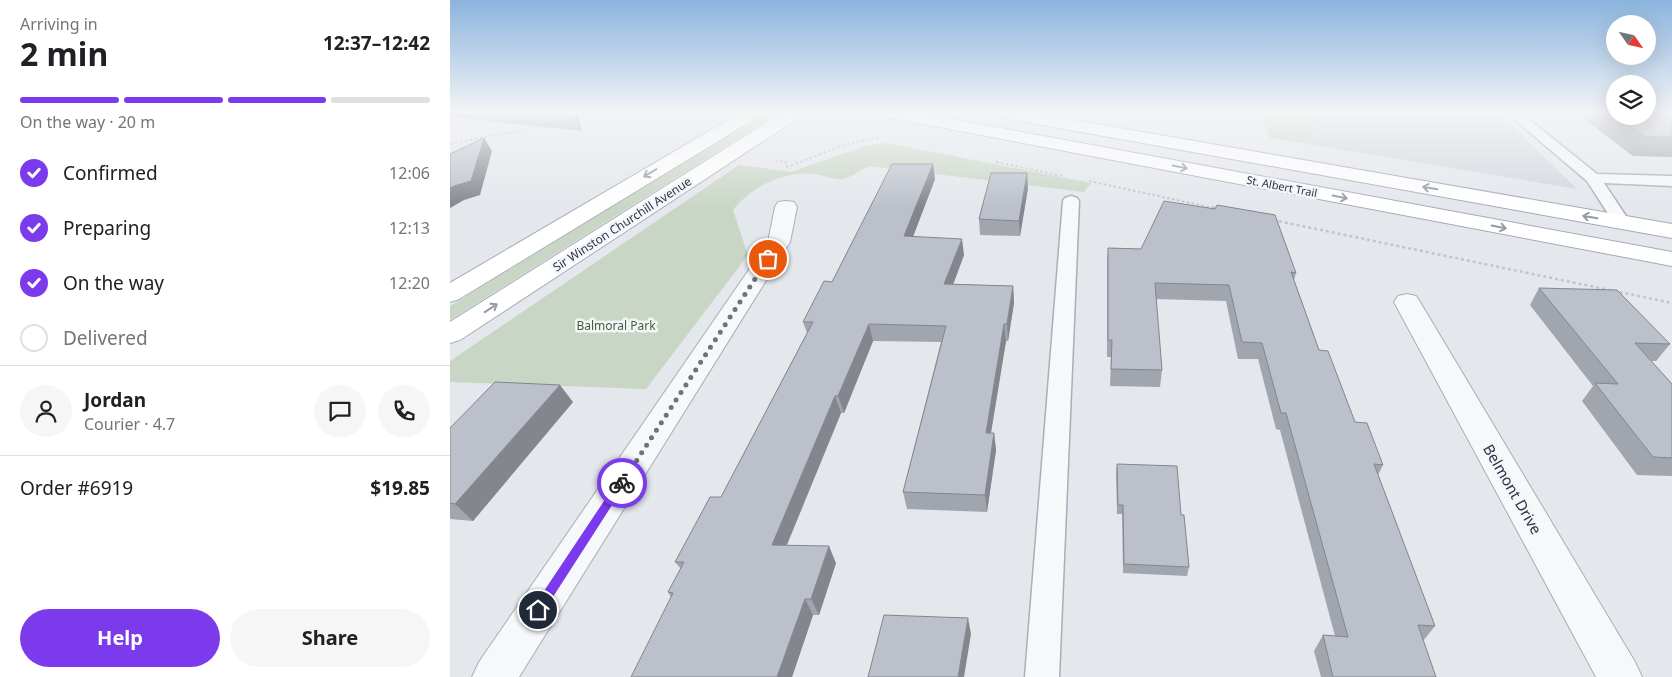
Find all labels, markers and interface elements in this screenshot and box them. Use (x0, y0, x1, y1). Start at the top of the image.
text: Arriving in (20, 13, 98, 35)
north arrow (1606, 15, 1656, 65)
map controls (1606, 15, 1656, 125)
text: 12:37–12:42 (323, 30, 430, 56)
text: 2 min (20, 32, 108, 75)
button: layers (1606, 75, 1656, 125)
text: On the way · 20 m (20, 111, 155, 133)
icon: check (20, 159, 48, 187)
text: Confirmed (63, 160, 158, 186)
text: 12:06 (389, 162, 430, 184)
one-way arrow (1172, 163, 1188, 173)
one-way arrow (643, 168, 657, 178)
street label: St. Albert Trail (1245, 172, 1319, 200)
street label: Sir Winston Churchill Avenue (549, 173, 695, 275)
one-way arrow (1422, 183, 1438, 193)
one-way arrow (1331, 193, 1347, 202)
one-way arrow (1582, 211, 1598, 221)
icon: check (20, 214, 48, 242)
text: Preparing (63, 215, 151, 241)
text: 12:13 (389, 217, 430, 239)
one-way arrow (1491, 223, 1507, 232)
pin (747, 238, 789, 280)
icon: bag (754, 245, 782, 273)
icon: check (20, 269, 48, 297)
text: On the way (63, 270, 164, 296)
text: 12:20 (389, 272, 430, 294)
one-way arrow (484, 303, 498, 313)
park label: Balmoral Park (576, 317, 656, 334)
text: Delivered (63, 325, 148, 351)
button: person (20, 385, 72, 437)
button: chat (314, 385, 366, 437)
button: phone (378, 385, 430, 437)
text: Jordan (84, 387, 146, 413)
text: Courier · 4.7 (84, 413, 175, 435)
street label: Belmont Drive (1479, 440, 1547, 538)
courier (597, 458, 647, 508)
icon: bike (608, 469, 636, 497)
text: Order #6919 (20, 475, 133, 501)
text: $19.85 (370, 475, 430, 501)
pin (517, 589, 559, 631)
icon: home (524, 596, 552, 624)
button: Help (20, 609, 220, 667)
button: Share (230, 609, 430, 667)

